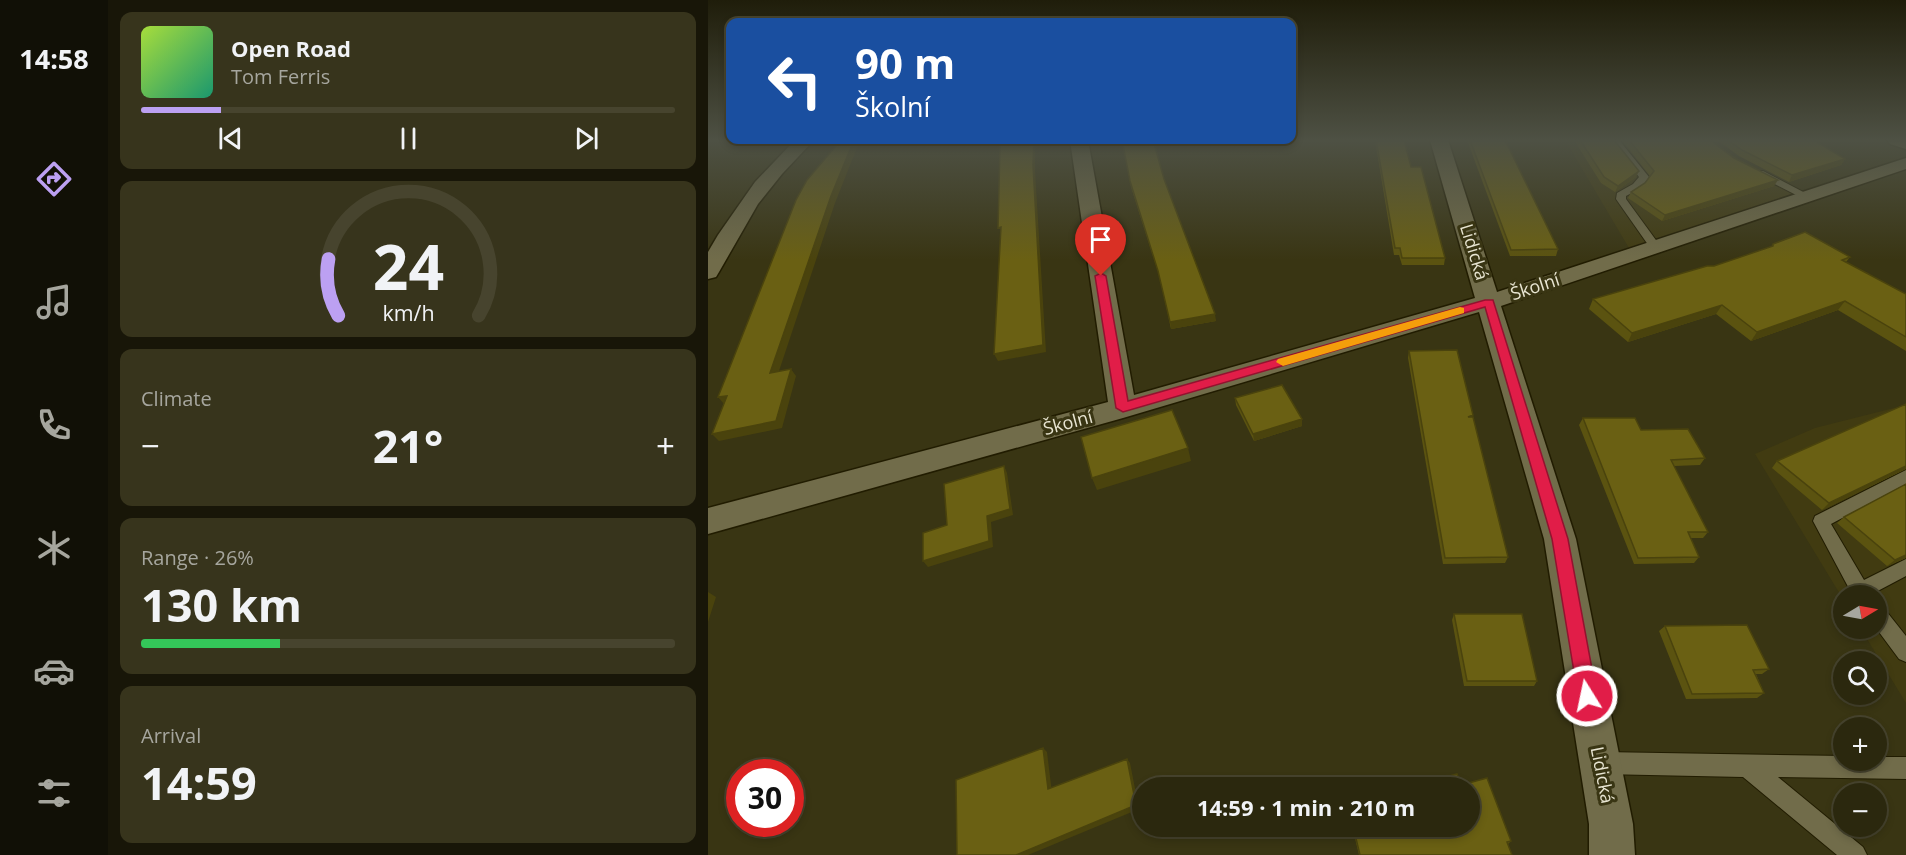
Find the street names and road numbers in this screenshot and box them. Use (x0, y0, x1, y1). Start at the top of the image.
street label: Lidická (1455, 221, 1495, 283)
street label: Školní (1507, 267, 1563, 305)
street label: Školní (1040, 404, 1096, 440)
street label: Lidická (1586, 744, 1620, 805)

